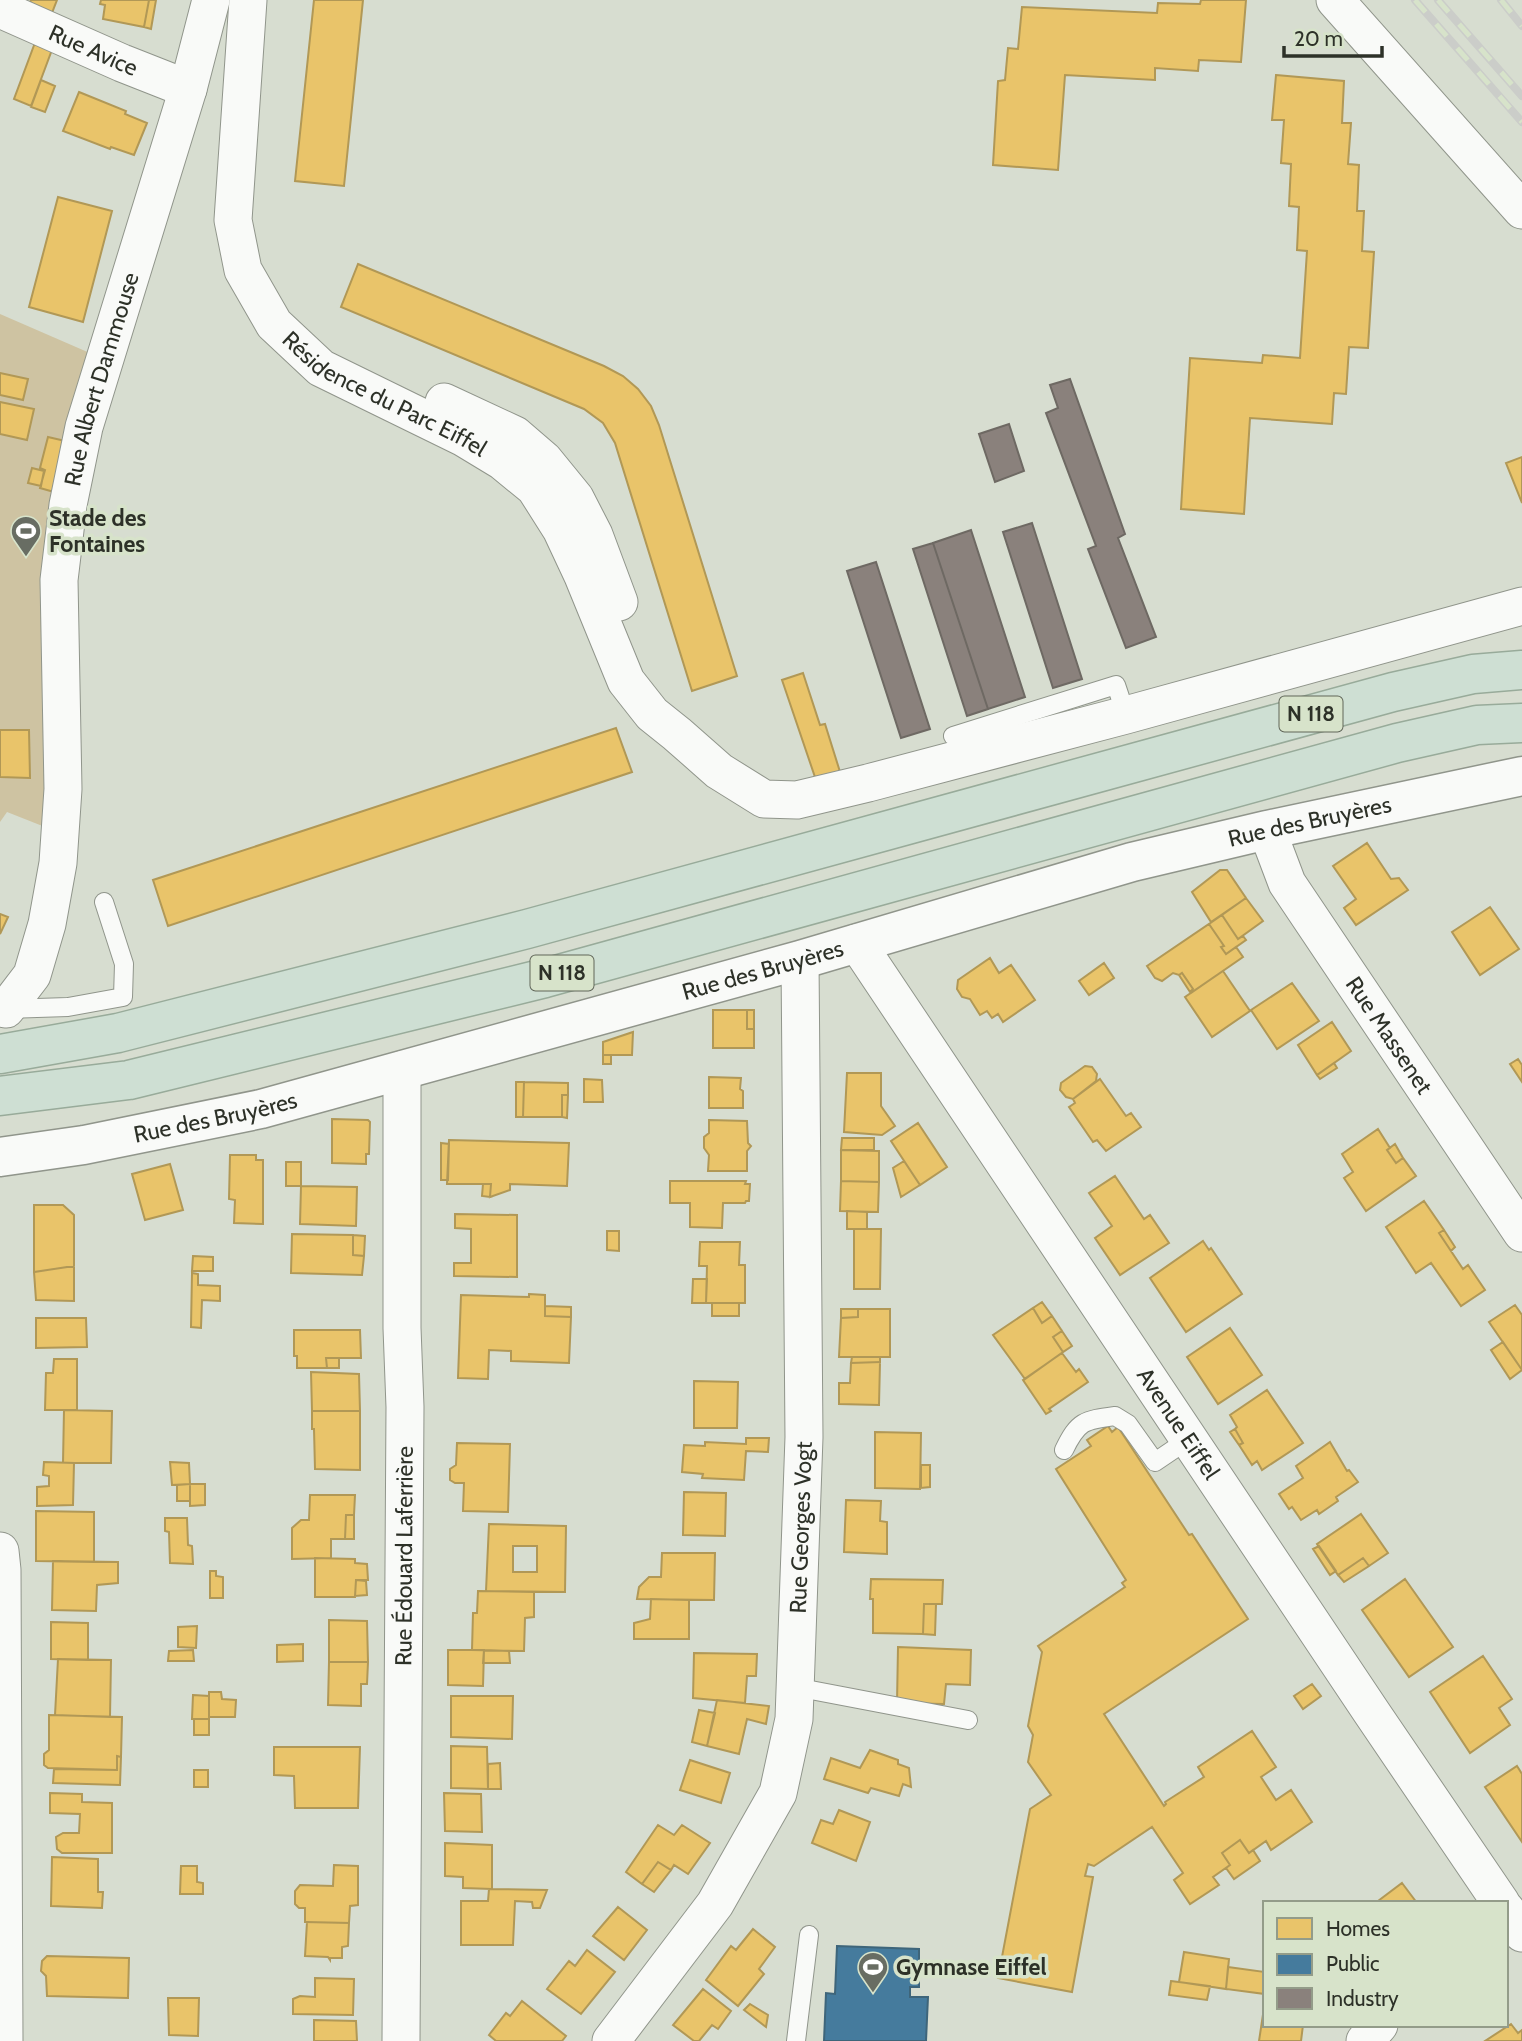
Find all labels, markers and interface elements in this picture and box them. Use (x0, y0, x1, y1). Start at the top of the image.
scale bar (1284, 14, 1382, 58)
street label: Rue Avice (44, 18, 142, 82)
text: 20 m (1294, 26, 1343, 51)
street label: Rue Albert Dammouse (58, 269, 145, 488)
street label: Résidence du Parc Eiffel (277, 325, 492, 463)
place label: Stade des Fontaines (49, 504, 147, 558)
sports icon: Stade des Fontaines (9, 514, 43, 558)
road number: N 118 (1280, 696, 1342, 732)
street label: Rue des Bruyères (1225, 790, 1394, 853)
street label: Rue des Bruyères (679, 934, 847, 1006)
road number: N 118 (530, 956, 594, 990)
street label: Rue Massenet (1340, 971, 1439, 1099)
street label: Rue des Bruyères (131, 1086, 300, 1149)
street label: Avenue Eiffel (1131, 1362, 1226, 1485)
street label: Rue Georges Vogt (784, 1441, 818, 1614)
street label: Rue Édouard Laferrière (389, 1446, 419, 1666)
legend (1263, 1901, 1508, 2027)
text: Homes (1326, 1916, 1390, 1941)
sports icon: Gymnase Eiffel (856, 1950, 890, 1994)
text: Public (1326, 1951, 1380, 1976)
place label: Gymnase Eiffel (896, 1953, 1047, 1981)
text: Industry (1326, 1986, 1399, 2011)

